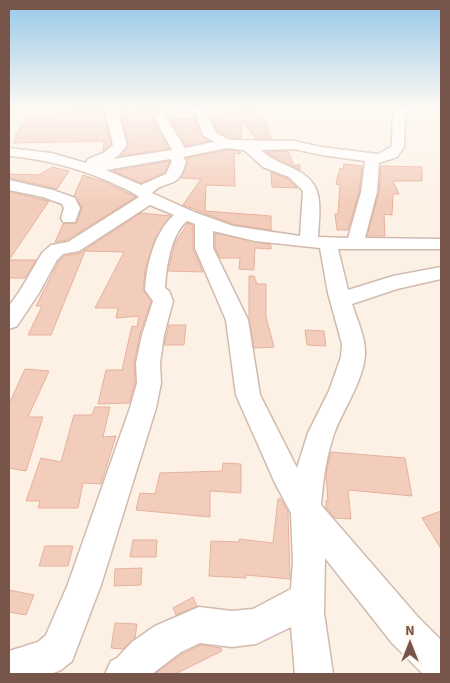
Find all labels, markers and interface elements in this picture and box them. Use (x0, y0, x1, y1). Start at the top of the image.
north arrow (385, 618, 435, 668)
text: N (405, 621, 415, 641)

